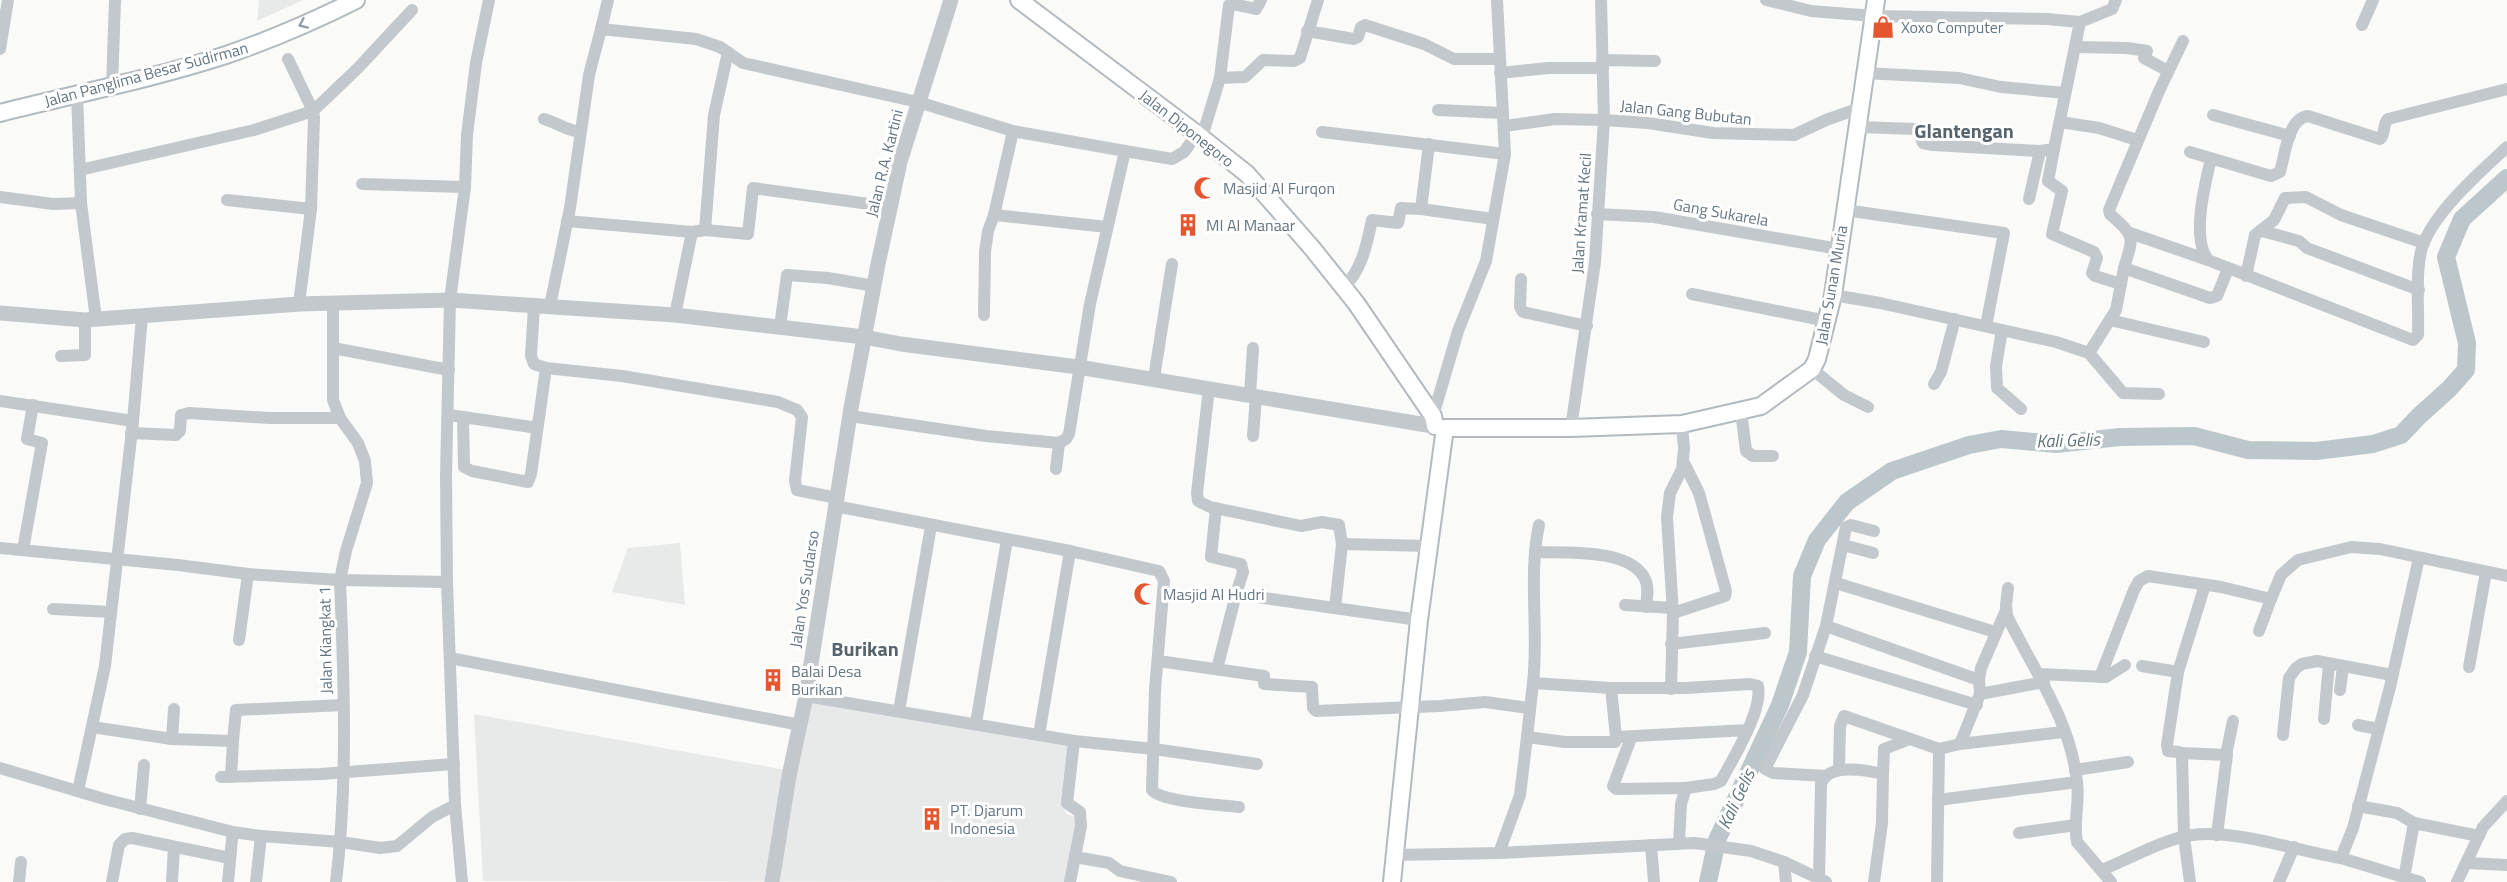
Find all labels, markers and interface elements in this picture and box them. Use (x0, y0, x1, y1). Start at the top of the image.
shop icon: Xoxo Computer (1870, 14, 1896, 40)
place label: Xoxo Computer (1901, 15, 2004, 39)
one-way arrow (298, 17, 309, 29)
street label: Jalan Panglima Besar Sudirman (42, 35, 250, 113)
street label: Jalan Diponegoro (1135, 83, 1239, 173)
street label: Jalan Gang Bubutan (1619, 93, 1753, 131)
street label: Jalan R.A. Kartini (859, 107, 909, 219)
district label: Glantengan (1914, 115, 2014, 146)
street label: Jalan Kramat Kecil (1565, 152, 1597, 274)
mosque icon: Masjid Al Furqon (1192, 175, 1218, 201)
place label: Masjid Al Furqon (1223, 176, 1335, 200)
street label: Gang Sukarela (1672, 192, 1770, 232)
building icon: MI Al Manaar (1175, 212, 1201, 238)
place label: MI Al Manaar (1206, 213, 1296, 237)
street label: Jalan Sunan Muria (1809, 223, 1853, 347)
water label: Kali Gelis (2036, 425, 2101, 455)
street label: Jalan Yos Sudarso (783, 529, 825, 649)
mosque icon: Masjid Al Hudri (1132, 581, 1158, 607)
place label: Masjid Al Hudri (1163, 582, 1264, 606)
street label: Jalan Kiangkat 1 (312, 586, 338, 694)
district label: Burikan (831, 633, 899, 664)
place label: Balai Desa Burikan (791, 659, 861, 701)
building icon: Balai Desa Burikan (760, 667, 786, 693)
water label: Kali Gelis (1710, 763, 1762, 833)
place label: PT. Djarum Indonesia (950, 798, 1023, 840)
building icon: PT. Djarum Indonesia (919, 806, 945, 832)

